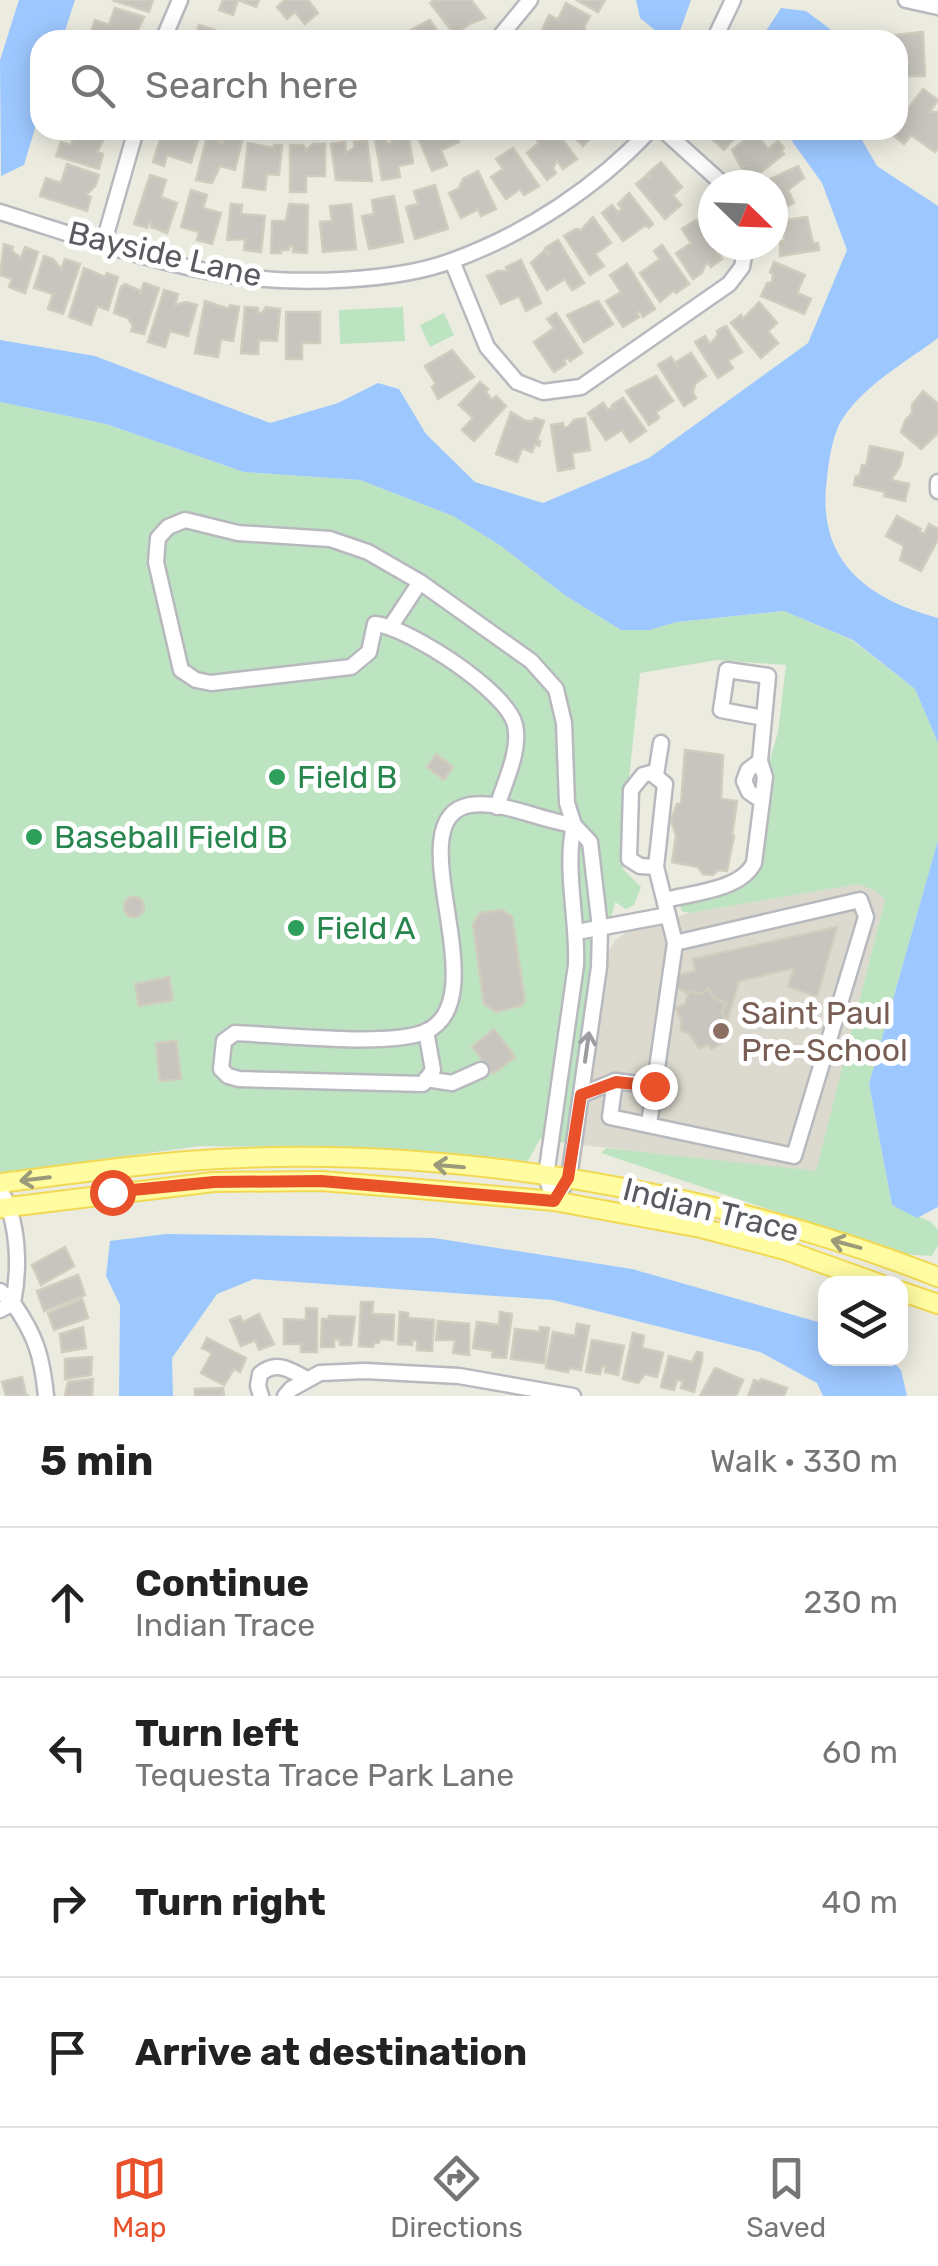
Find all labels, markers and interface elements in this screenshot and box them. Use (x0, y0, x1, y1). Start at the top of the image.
search box (30, 30, 908, 140)
icon: search (65, 58, 120, 113)
text: Search here (145, 62, 358, 108)
north arrow (698, 170, 788, 260)
street label: Bayside Lane (64, 213, 266, 295)
place label: Field B (297, 758, 397, 796)
marker: Field B (266, 766, 288, 788)
place label: Baseball Field B (54, 818, 288, 856)
marker: Baseball Field B (23, 826, 45, 848)
place label: Field A (316, 909, 416, 947)
marker: Field A (285, 917, 307, 939)
place label: Saint Paul Pre-School (741, 994, 908, 1069)
marker: Saint Paul Pre-School (710, 1020, 732, 1042)
one-way arrow (579, 1031, 597, 1064)
route end (632, 1064, 678, 1110)
one-way arrow (433, 1156, 465, 1175)
one-way arrow (19, 1170, 51, 1189)
route start (90, 1170, 136, 1216)
street label: Indian Trace (619, 1170, 803, 1250)
one-way arrow (831, 1234, 862, 1253)
map controls (818, 1276, 908, 1366)
button: layers (818, 1276, 908, 1366)
text: 5 min (40, 1436, 154, 1486)
text: Walk · 330 m (710, 1442, 898, 1480)
text: Continue (135, 1560, 309, 1606)
icon: ahead (40, 1575, 95, 1630)
text: 230 m (803, 1583, 898, 1621)
text: Indian Trace (135, 1606, 315, 1644)
text: Turn left (135, 1710, 299, 1756)
icon: left (40, 1725, 95, 1780)
text: 60 m (822, 1733, 898, 1771)
text: Tequesta Trace Park Lane (135, 1756, 514, 1794)
icon: right (40, 1875, 95, 1930)
text: Turn right (135, 1879, 326, 1925)
text: 40 m (822, 1883, 898, 1921)
icon: arrive (40, 2025, 95, 2080)
text: Arrive at destination (135, 2029, 527, 2075)
tab: Map (112, 2151, 167, 2244)
tab: Directions (390, 2151, 523, 2244)
tab: Saved (746, 2151, 826, 2244)

